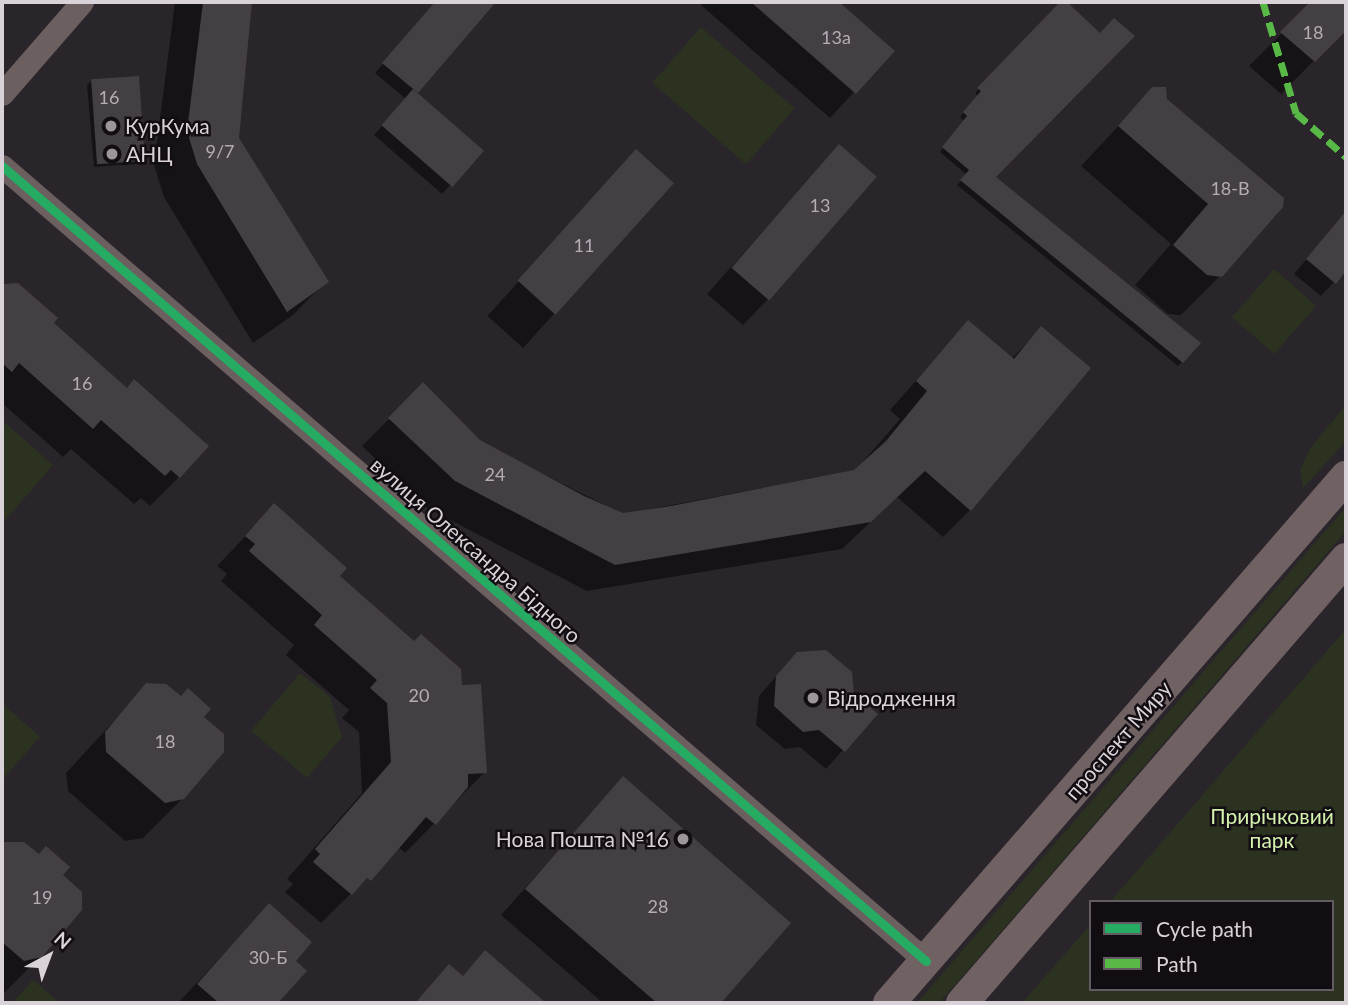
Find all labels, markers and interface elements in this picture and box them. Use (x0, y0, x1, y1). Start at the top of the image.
house number: 18 (1303, 21, 1323, 43)
house number: 13а (821, 26, 851, 48)
house number: 16 (99, 86, 119, 108)
place label: КурКума (125, 113, 210, 139)
marker: КурКума (103, 118, 119, 134)
house number: 9/7 (205, 140, 235, 162)
place label: АНЦ (126, 141, 173, 167)
marker: АНЦ (104, 146, 120, 162)
house number: 18-В (1210, 177, 1250, 199)
house number: 13 (810, 194, 830, 216)
house number: 11 (574, 234, 594, 256)
house number: 16 (72, 372, 92, 394)
street label: вулиця Олександра Бідного (366, 452, 586, 648)
house number: 24 (485, 463, 505, 485)
street label: проспект Миру (1060, 676, 1176, 804)
house number: 20 (409, 684, 429, 706)
place label: Відродження (827, 685, 956, 711)
marker: Відродження (805, 690, 821, 706)
house number: 18 (155, 730, 175, 752)
park label: Прирічковий парк (1210, 803, 1334, 853)
place label: Нова Пошта №16 (496, 826, 669, 852)
marker: Нова Пошта №16 (675, 831, 691, 847)
house number: 19 (32, 886, 52, 908)
house number: 28 (648, 895, 668, 917)
legend (1089, 900, 1334, 991)
text: Cycle path (1156, 916, 1253, 941)
north arrow (14, 921, 84, 991)
text: N (50, 926, 76, 953)
house number: 30-Б (249, 946, 287, 968)
text: Path (1156, 951, 1198, 976)

